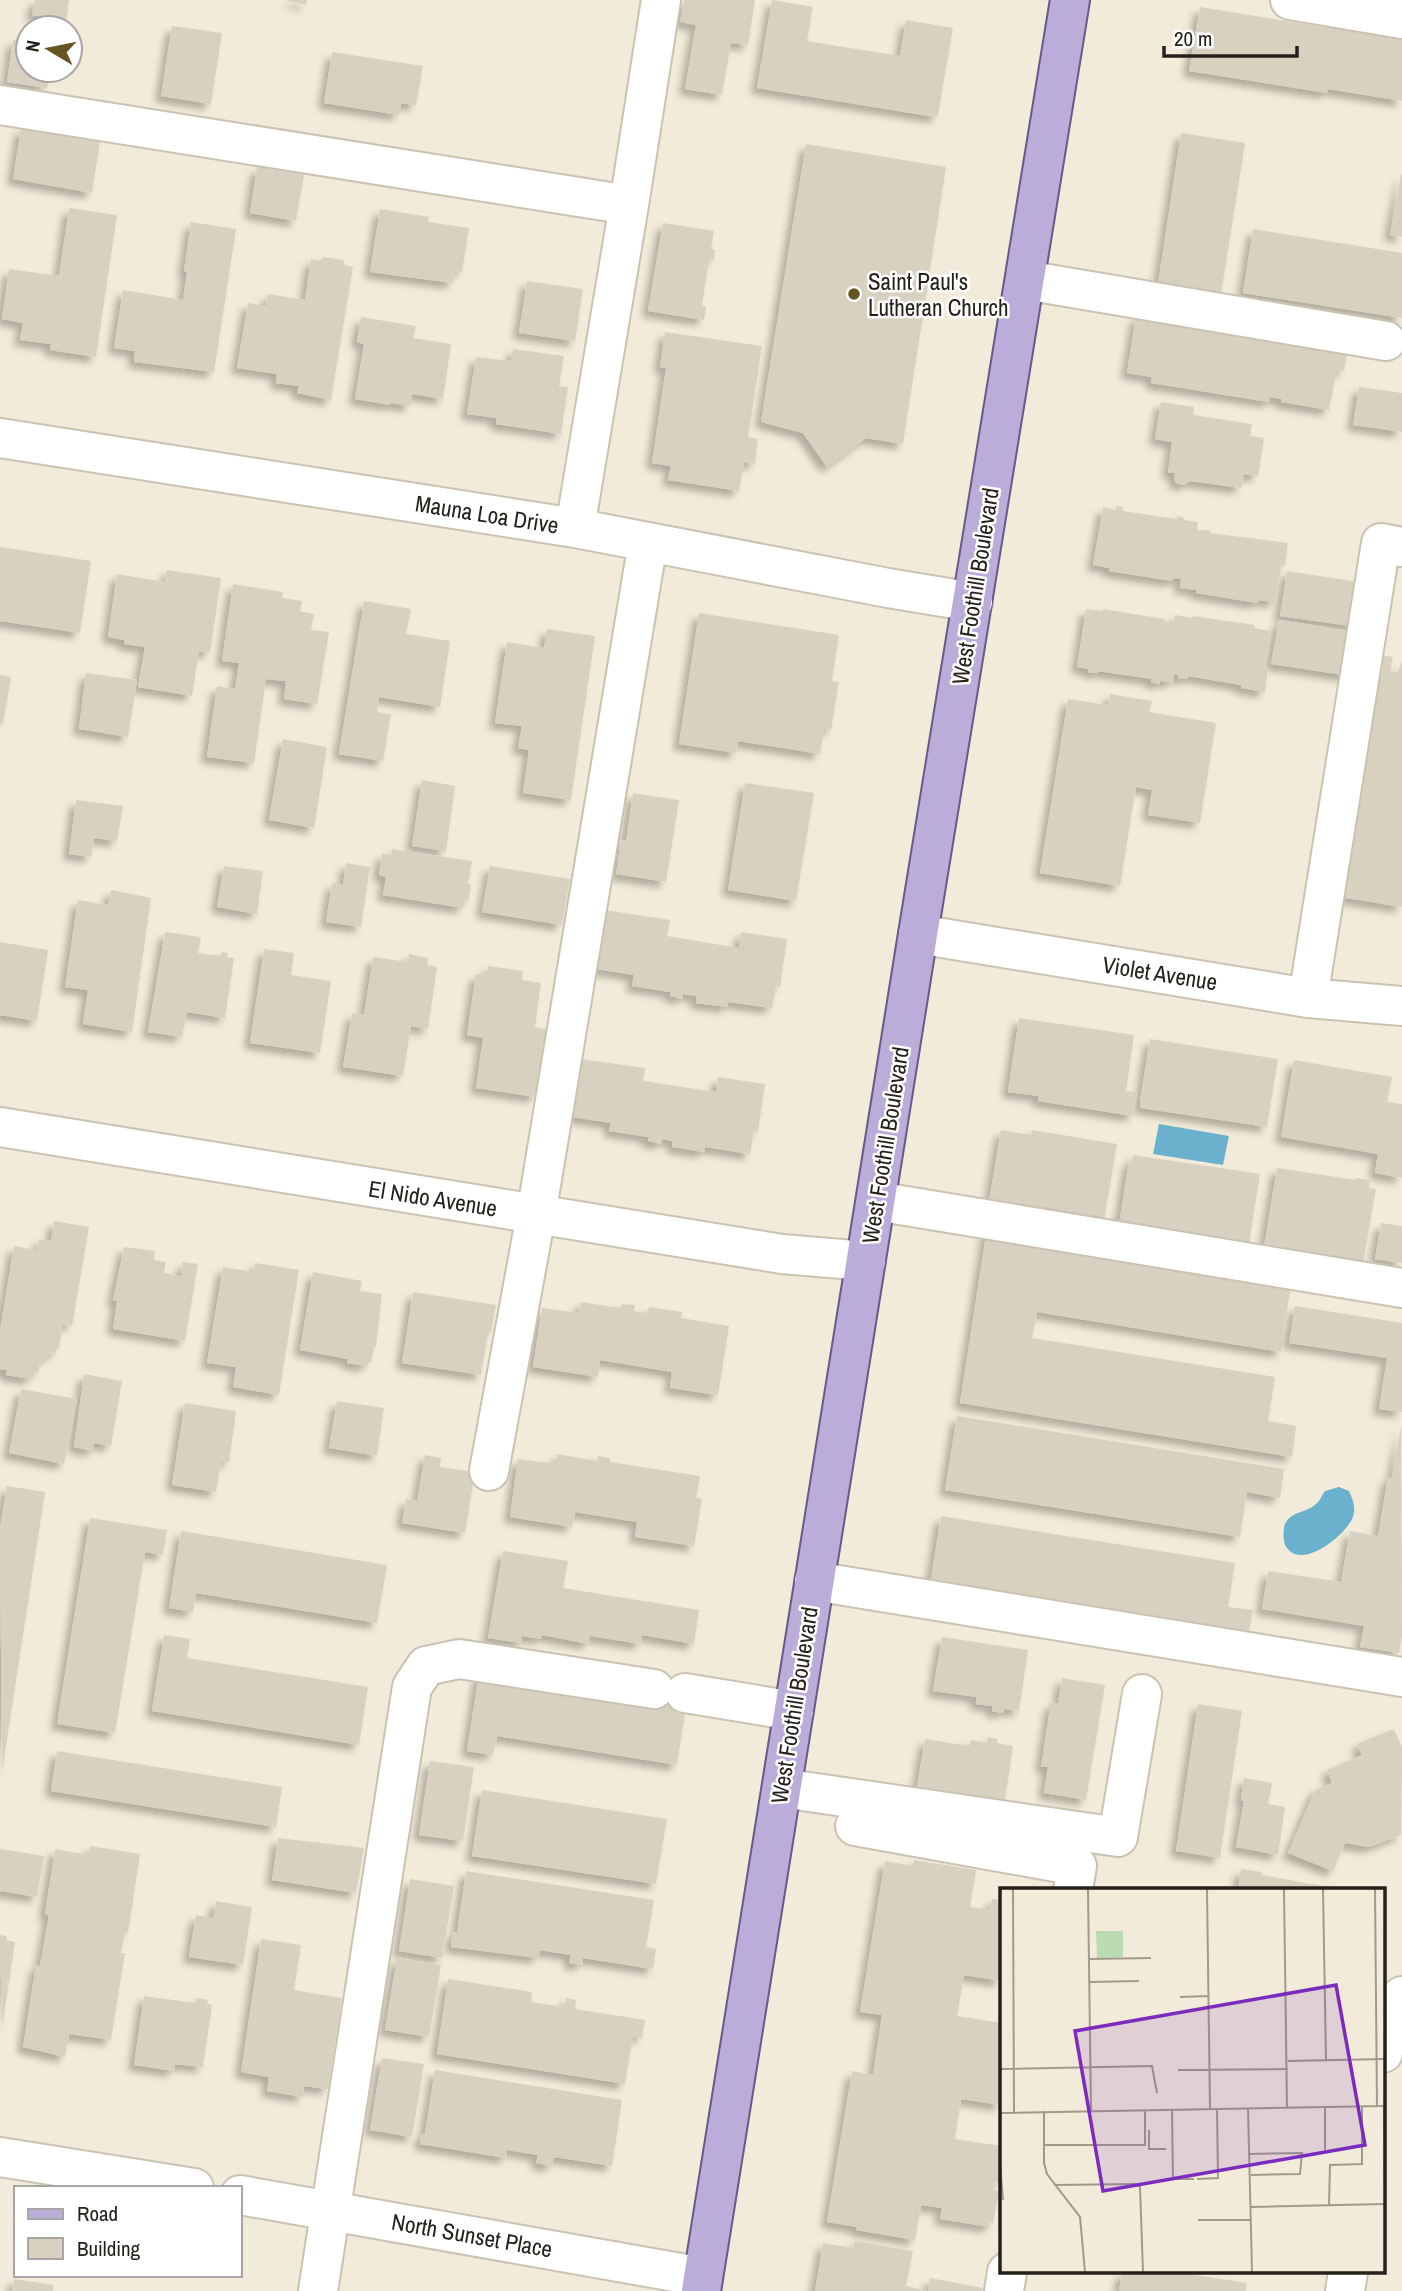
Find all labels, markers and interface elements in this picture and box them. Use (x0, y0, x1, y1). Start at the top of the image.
north arrow (14, 14, 84, 84)
scale bar (1164, 14, 1297, 58)
text: 20 m (1174, 24, 1212, 53)
text: N (18, 38, 46, 54)
place label: Saint Paul's Lutheran Church (868, 266, 1008, 323)
marker: Saint Paul's Lutheran Church (846, 286, 862, 302)
street label: West Foothill Boulevard (944, 485, 1006, 687)
street label: Mauna Loa Drive (413, 487, 561, 541)
street label: Violet Avenue (1100, 949, 1220, 997)
street label: West Foothill Boulevard (854, 1044, 916, 1246)
street label: El Nido Avenue (367, 1173, 499, 1223)
street label: West Foothill Boulevard (763, 1604, 825, 1806)
inset map (1000, 1888, 1384, 2274)
legend (14, 2186, 242, 2277)
text: Road (77, 2199, 118, 2228)
street label: North Sunset Place (389, 2206, 555, 2264)
text: Building (77, 2234, 141, 2263)

